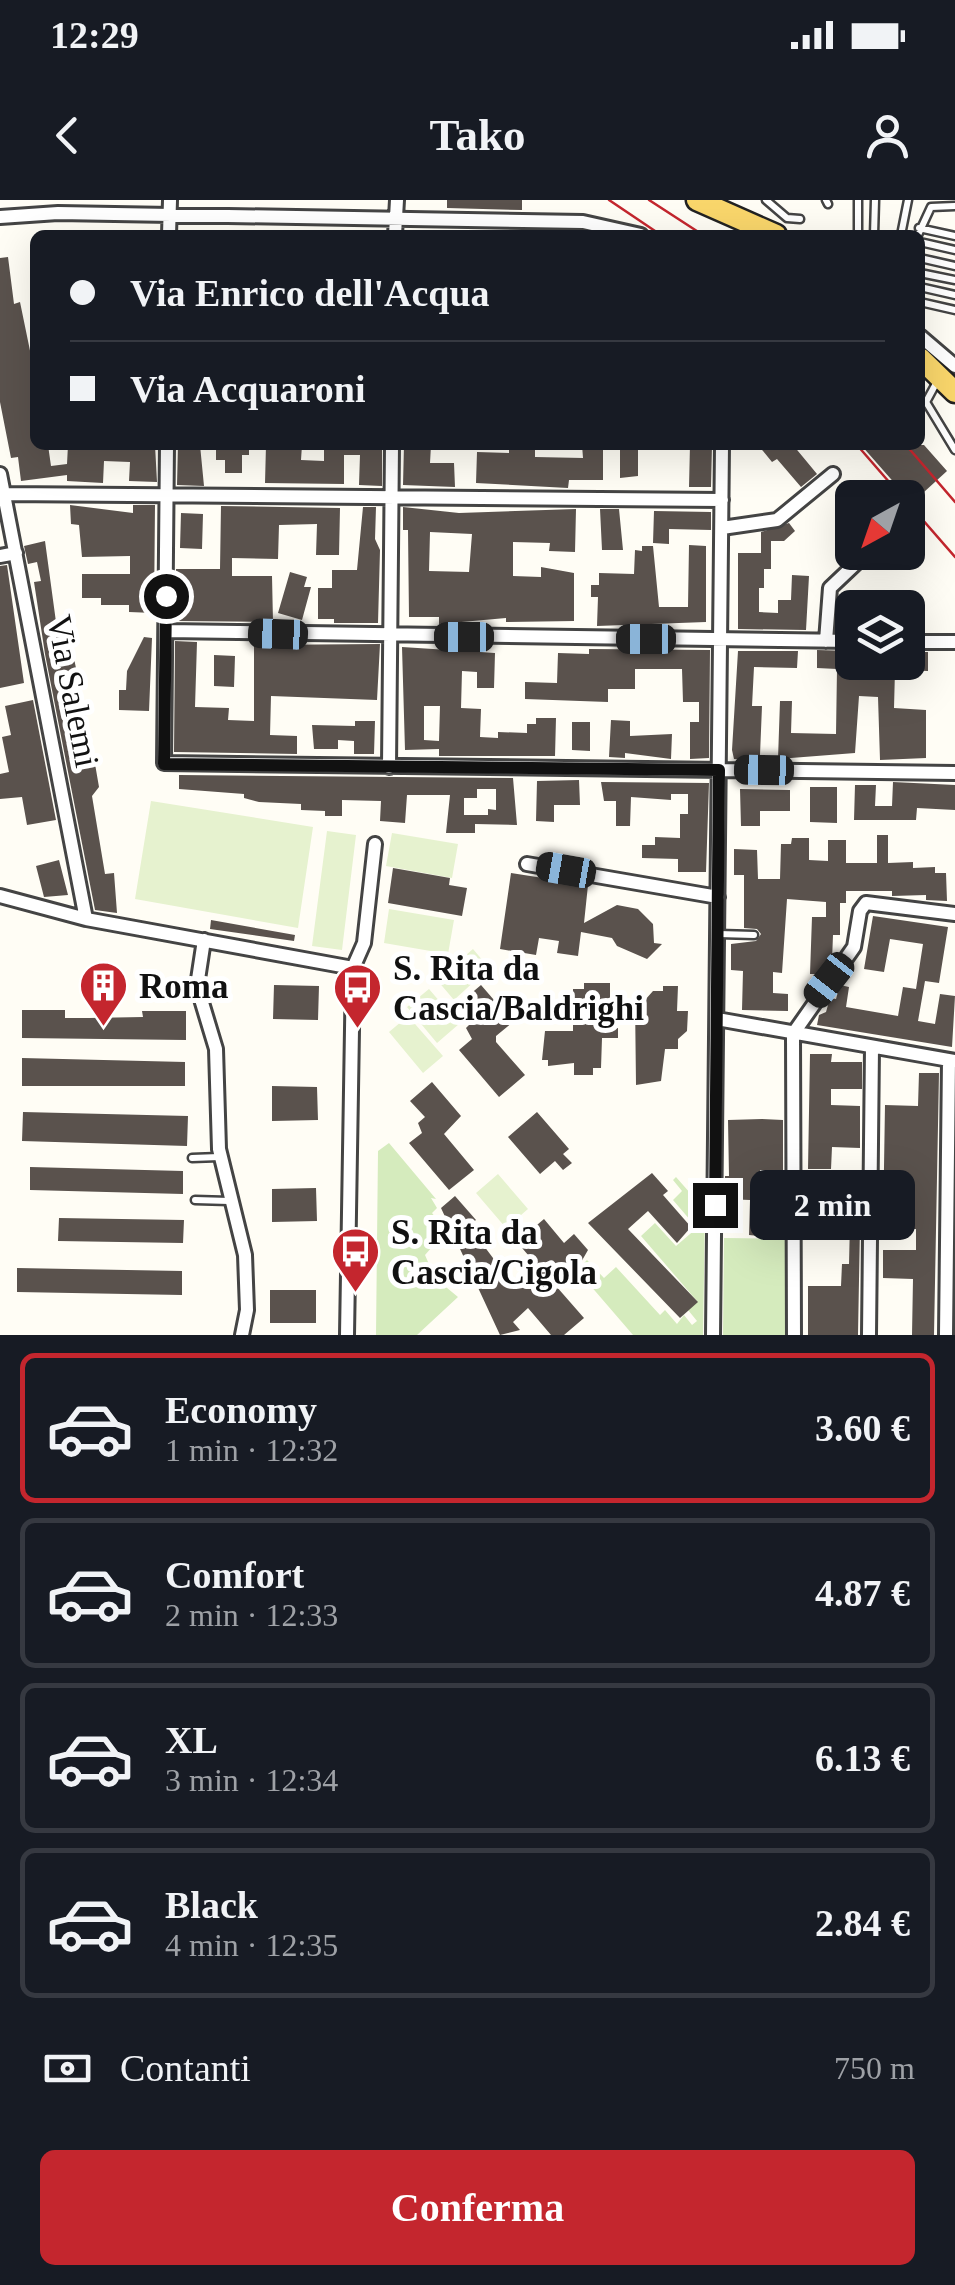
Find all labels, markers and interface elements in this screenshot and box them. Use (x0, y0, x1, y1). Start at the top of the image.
text: 12:29 (50, 14, 139, 56)
icon: back (40, 108, 95, 163)
icon: person (860, 108, 915, 163)
text: Tako (430, 110, 525, 160)
text: Via Enrico dell'Acqua (130, 272, 490, 314)
text: Via Acquaroni (130, 368, 365, 410)
north arrow (835, 480, 925, 570)
map controls (835, 480, 925, 680)
route start (144, 574, 189, 619)
button: layers (835, 590, 925, 680)
street label: Via Salemi (39, 612, 107, 771)
car (247, 618, 309, 650)
car (434, 622, 494, 652)
car (616, 624, 676, 654)
car (734, 754, 794, 786)
car (534, 850, 598, 890)
car (799, 947, 859, 1013)
place label: S. Rita da Cascia/Baldrighi (393, 949, 644, 1028)
building icon: Roma (78, 960, 130, 1028)
bus stop icon: S. Rita da Cascia/Baldrighi (332, 962, 384, 1030)
place label: Roma (139, 967, 228, 1006)
callout: 2 min (750, 1170, 915, 1240)
route end (693, 1183, 738, 1228)
text: 2 min (794, 1187, 871, 1223)
place label: S. Rita da Cascia/Cigola (391, 1213, 597, 1292)
bus stop icon: S. Rita da Cascia/Cigola (330, 1226, 382, 1294)
icon: car (45, 1383, 135, 1473)
text: Economy (165, 1389, 317, 1431)
text: 3.60 € (815, 1407, 910, 1449)
text: 1 min · 12:32 (165, 1432, 338, 1468)
icon: car (45, 1548, 135, 1638)
text: Comfort (165, 1554, 304, 1596)
text: 4.87 € (815, 1572, 910, 1614)
text: 2 min · 12:33 (165, 1597, 338, 1633)
icon: car (45, 1713, 135, 1803)
text: XL (165, 1719, 218, 1761)
text: 6.13 € (815, 1737, 910, 1779)
text: 3 min · 12:34 (165, 1762, 338, 1798)
icon: car (45, 1878, 135, 1968)
text: Black (165, 1884, 258, 1926)
text: 2.84 € (815, 1902, 910, 1944)
text: 4 min · 12:35 (165, 1927, 338, 1963)
icon: cash (40, 2041, 95, 2096)
text: Contanti (120, 2047, 251, 2089)
text: 750 m (834, 2050, 915, 2086)
button: Conferma (40, 2150, 915, 2265)

